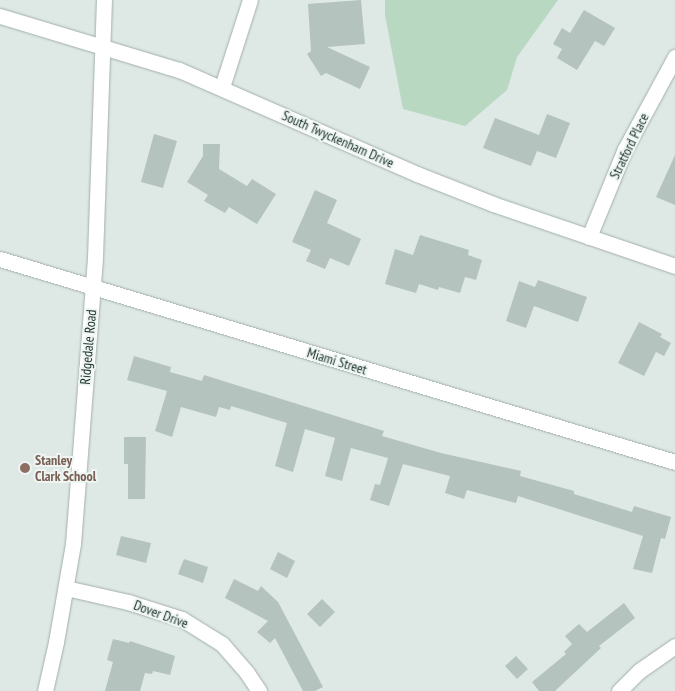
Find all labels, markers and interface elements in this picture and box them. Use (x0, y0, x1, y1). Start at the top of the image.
street label: South Twyckenham Drive (279, 107, 397, 171)
street label: Stratford Place (606, 110, 652, 182)
street label: Ridgedale Road (76, 309, 100, 385)
street label: Miami Street (305, 344, 369, 378)
place label: Stanley Clark School (35, 452, 97, 484)
marker: Stanley Clark School (19, 462, 31, 474)
street label: Dover Drive (131, 596, 191, 632)

